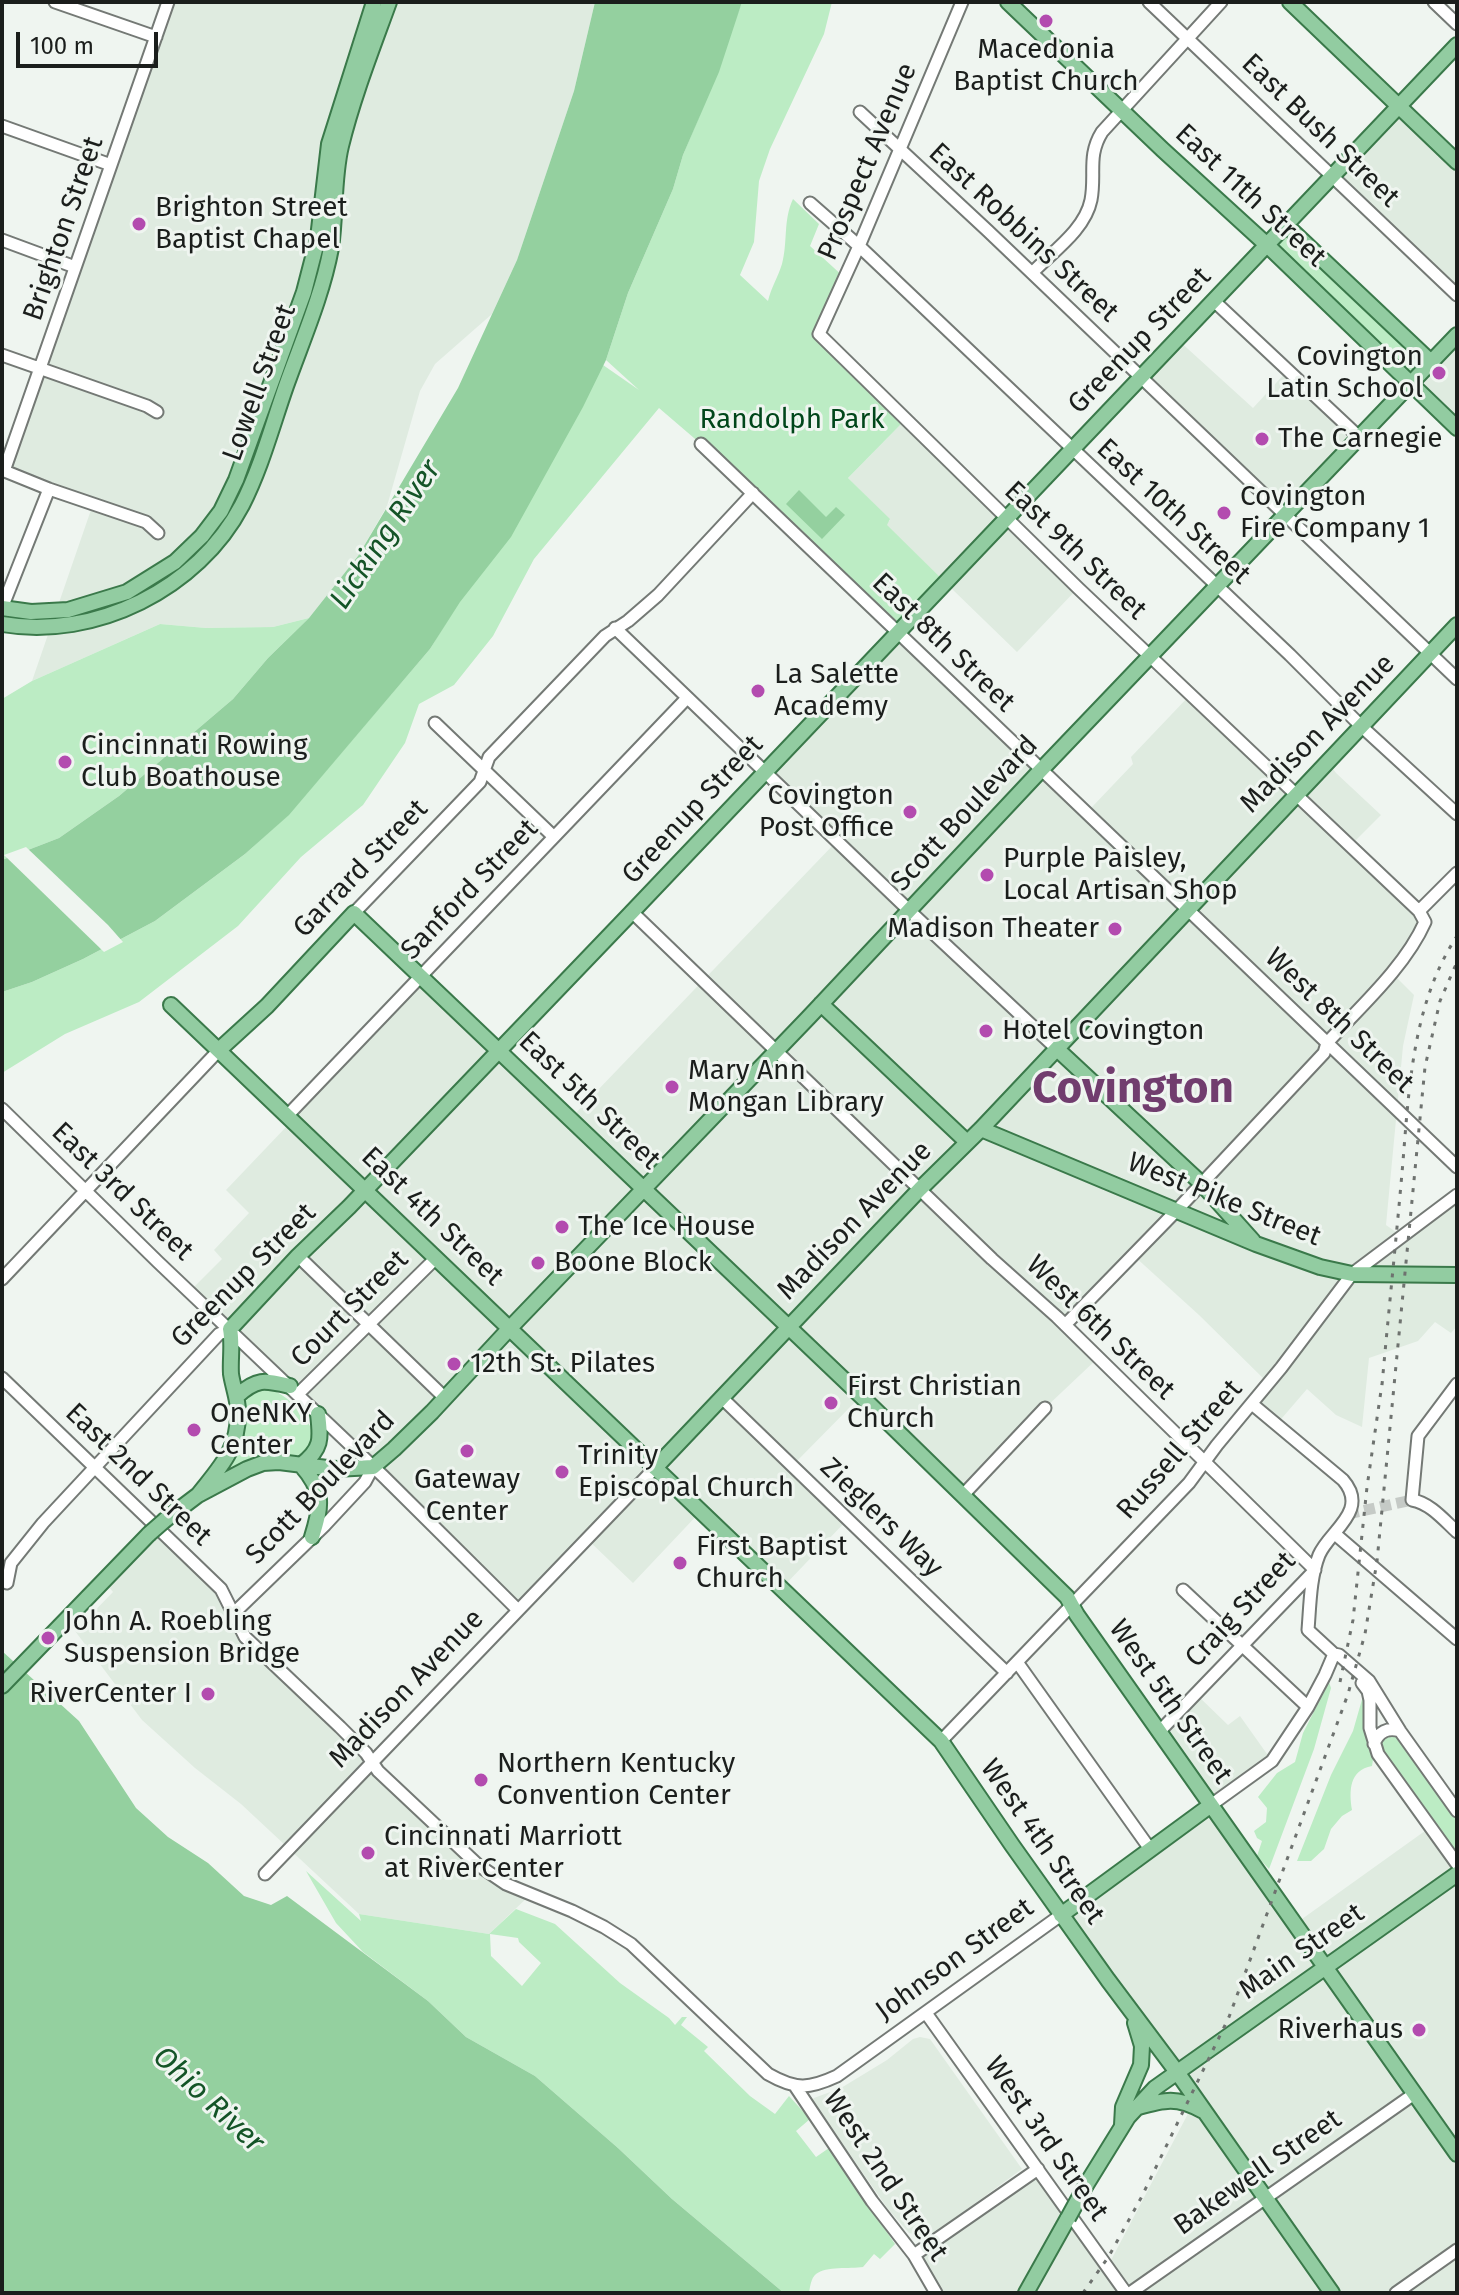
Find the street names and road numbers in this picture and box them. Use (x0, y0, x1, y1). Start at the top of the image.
street label: East Bush Street (1234, 47, 1406, 215)
street label: Prospect Avenue (811, 58, 925, 266)
street label: East 11th Street (1168, 118, 1332, 274)
street label: Brighton Street (17, 133, 111, 325)
street label: East Robbins Street (921, 136, 1125, 330)
street label: Greenup Street (1062, 261, 1218, 421)
street label: Lowell Street (216, 300, 304, 466)
street label: East 10th Street (1089, 432, 1257, 592)
street label: East 9th Street (997, 475, 1153, 627)
street label: East 8th Street (865, 566, 1021, 720)
street label: Madison Avenue (1234, 648, 1402, 820)
street label: Greenup Street (616, 729, 770, 891)
street label: Scott Boulevard (884, 729, 1046, 899)
street label: Garrard Street (287, 793, 435, 945)
street label: Sanford Street (395, 813, 545, 967)
street label: West 8th Street (1258, 942, 1420, 1100)
street label: East 5th Street (511, 1025, 667, 1177)
street label: East 3rd Street (44, 1116, 200, 1268)
street label: Madison Avenue (771, 1135, 939, 1307)
street label: East 4th Street (354, 1141, 510, 1293)
street label: West Pike Street (1122, 1146, 1326, 1254)
street label: Greenup Street (165, 1197, 323, 1355)
street label: Court Street (284, 1243, 416, 1375)
street label: West 6th Street (1019, 1249, 1181, 1407)
street label: Russell Street (1110, 1373, 1250, 1527)
street label: East 2nd Street (58, 1397, 218, 1553)
street label: Scott Boulevard (239, 1404, 403, 1572)
street label: Zieglers Way (813, 1451, 949, 1585)
street label: Craig Street (1179, 1545, 1303, 1675)
street label: Madison Avenue (323, 1603, 491, 1775)
street label: West 5th Street (1101, 1614, 1239, 1790)
street label: West 4th Street (973, 1753, 1111, 1931)
street label: Johnson Street (870, 1891, 1040, 2029)
street label: Main Street (1233, 1897, 1371, 2007)
street label: West 3rd Street (977, 2050, 1115, 2228)
street label: West 2nd Street (815, 2084, 955, 2268)
street label: Bakewell Street (1168, 2103, 1348, 2243)

